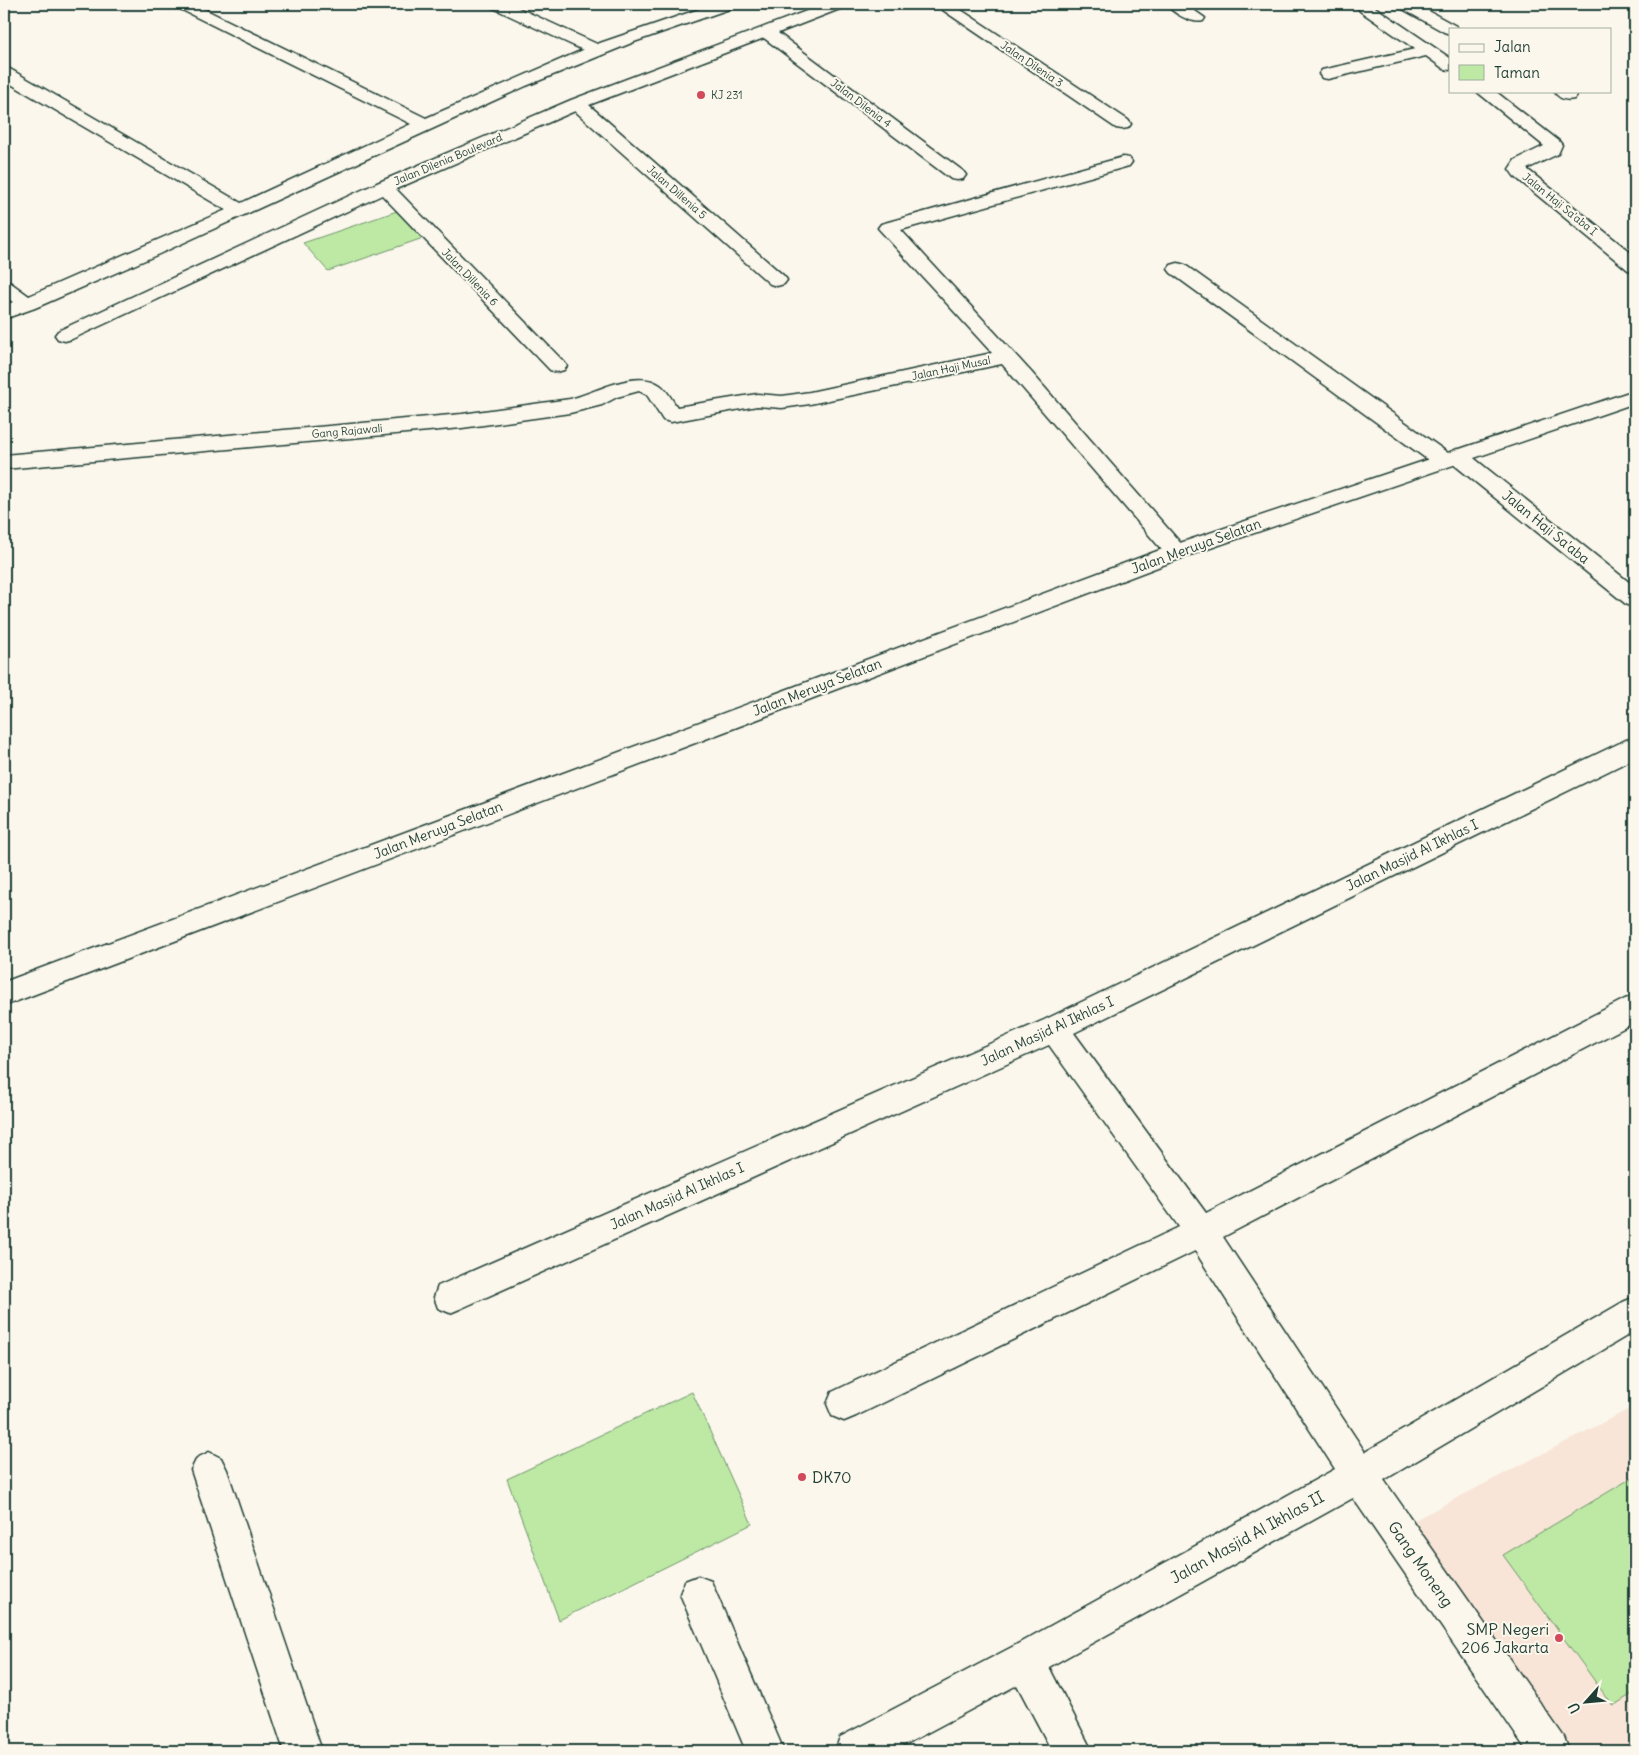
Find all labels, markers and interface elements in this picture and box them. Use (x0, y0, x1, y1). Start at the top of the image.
legend (1449, 28, 1612, 92)
text: Jalan (1494, 37, 1531, 56)
street label: Jalan Dilenia 3 (998, 38, 1066, 90)
text: Taman (1494, 63, 1540, 82)
street label: Jalan Dilenia 4 (828, 76, 894, 130)
place label: KJ 231 (711, 88, 743, 102)
marker: KJ 231 (695, 89, 707, 101)
street label: Jalan Dilenia Boulevard (392, 130, 505, 188)
street label: Jalan Dillenia 5 (644, 162, 710, 222)
street label: Jalan Haji Sa'aba I (1520, 170, 1600, 238)
street label: Jalan Dillenia 6 (439, 245, 501, 309)
street label: Jalan Haji Musal (910, 353, 992, 383)
street label: Gang Rajawali (311, 421, 383, 441)
street label: Jalan Haji Sa'aba (1499, 486, 1593, 568)
street label: Jalan Meruya Selatan (1129, 514, 1263, 578)
street label: Jalan Meruya Selatan (750, 654, 884, 720)
street label: Jalan Meruya Selatan (371, 797, 505, 863)
street label: Jalan Masjid Al Ikhlas I (1343, 815, 1481, 895)
street label: Jalan Masjid Al Ikhlas I (978, 992, 1116, 1070)
street label: Jalan Masjid Al Ikhlas I (607, 1158, 747, 1234)
place label: DK70 (812, 1467, 852, 1487)
marker: DK70 (796, 1471, 808, 1483)
street label: Jalan Masjid Al Ikhlas II (1167, 1486, 1327, 1588)
street label: Gang Moneng (1384, 1517, 1458, 1611)
place label: SMP Negeri 206 Jakarta (1461, 1619, 1549, 1657)
marker: SMP Negeri 206 Jakarta (1553, 1632, 1565, 1644)
north arrow (1562, 1678, 1612, 1728)
text: U (1564, 1700, 1585, 1716)

